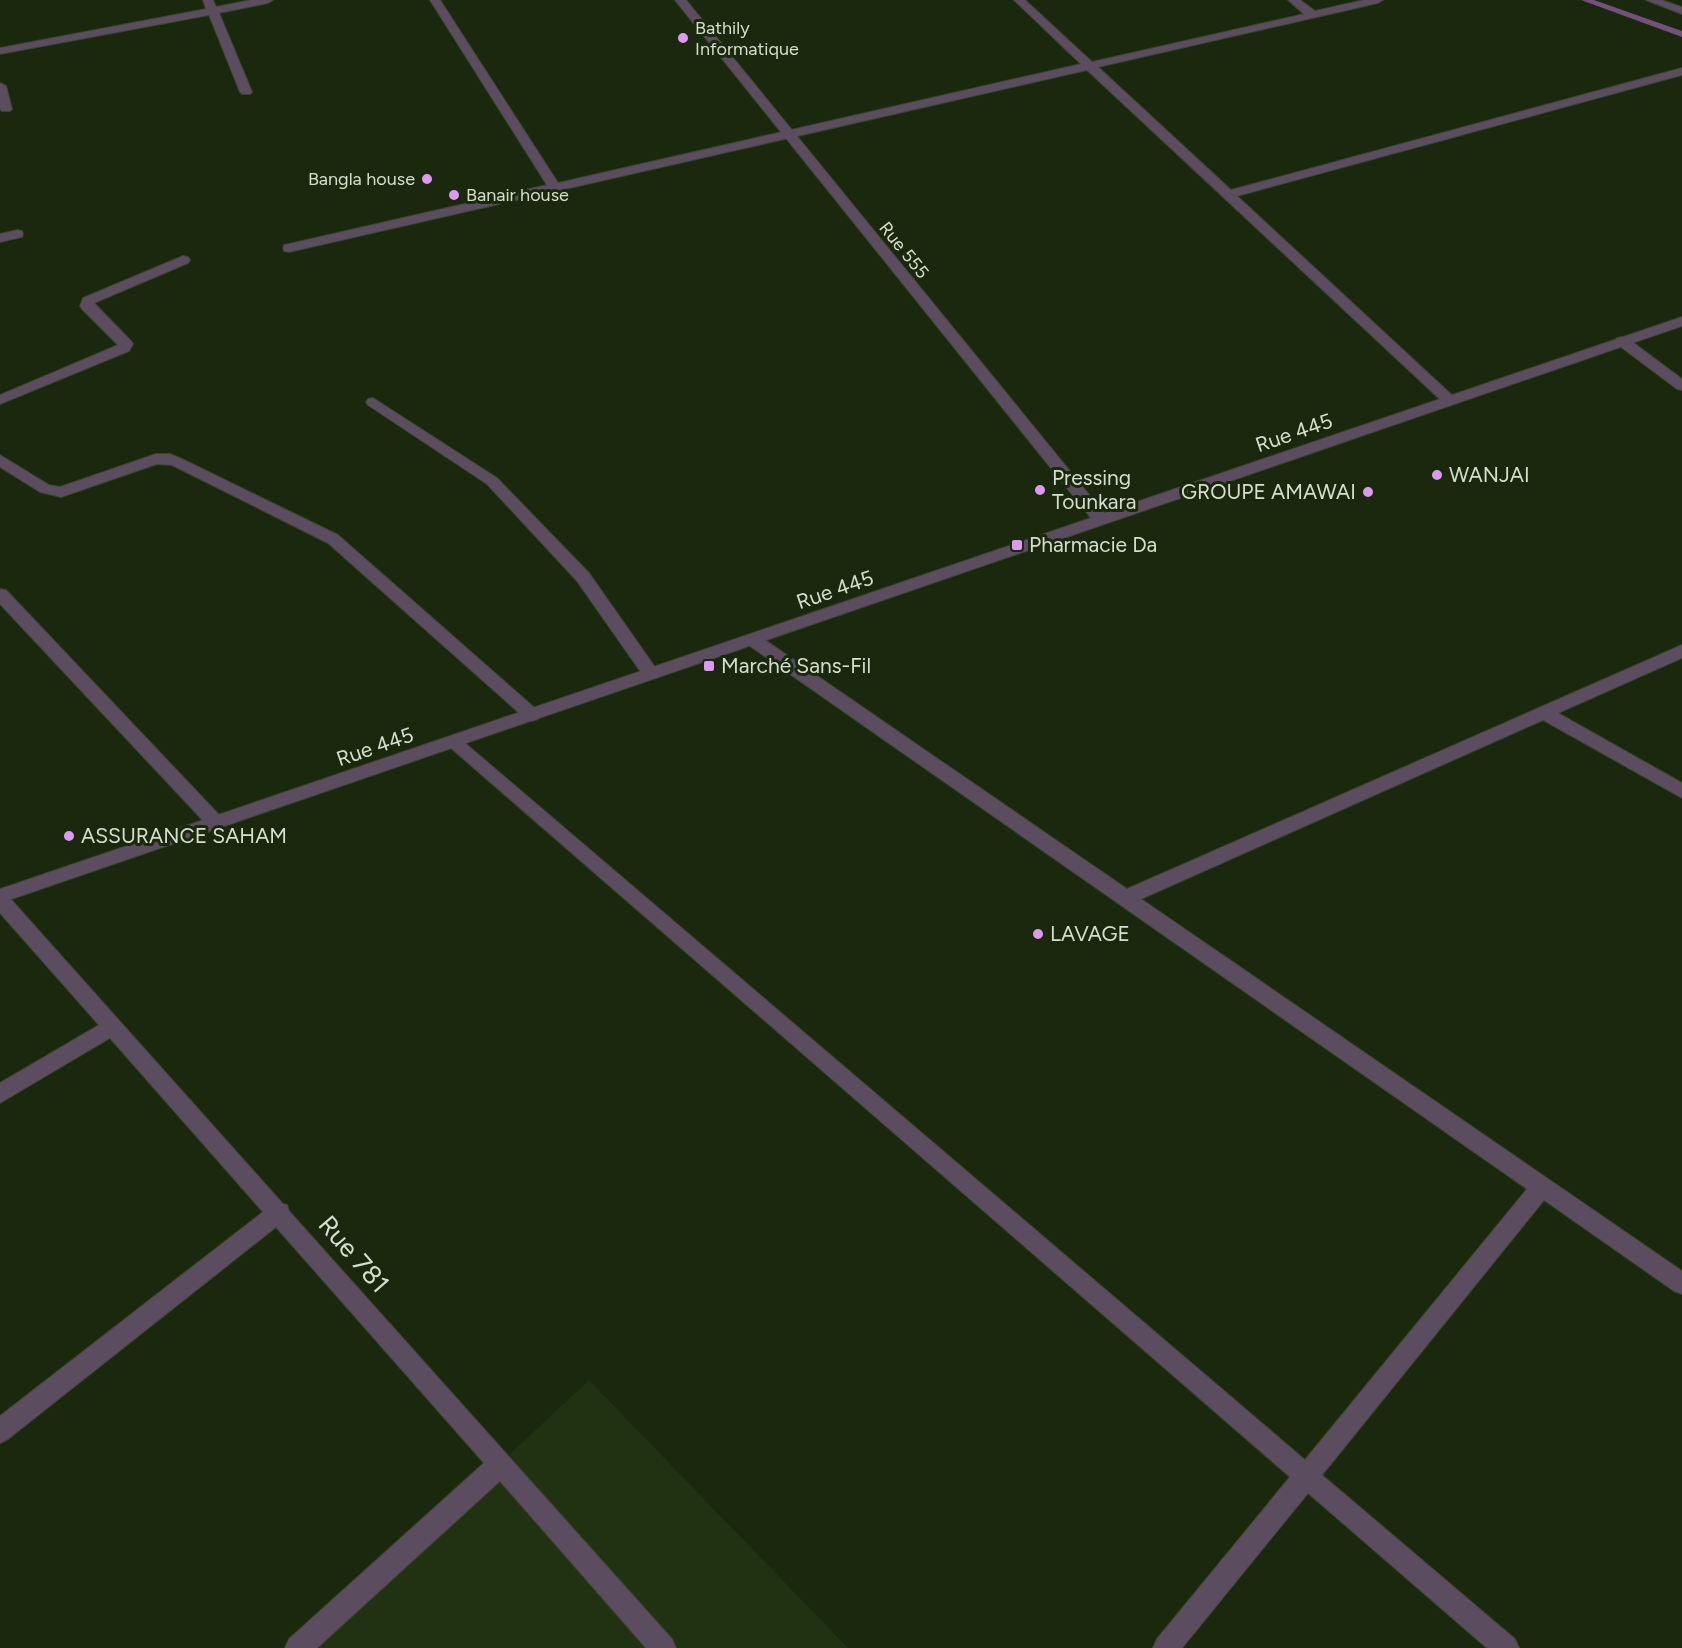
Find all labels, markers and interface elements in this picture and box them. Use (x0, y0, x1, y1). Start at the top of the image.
place label: Bathily Informatique (695, 17, 799, 60)
marker: Bathily Informatique (676, 31, 690, 45)
place label: Bangla house (308, 168, 415, 190)
marker: Bangla house (420, 172, 434, 186)
place label: Banair house (466, 184, 569, 206)
marker: Banair house (447, 188, 461, 202)
street label: Rue 555 (874, 217, 934, 283)
street label: Rue 445 (1252, 408, 1336, 457)
place label: WANJAI (1449, 462, 1530, 487)
place label: Pressing Tounkara (1052, 465, 1136, 514)
marker: WANJAI (1430, 468, 1444, 482)
place label: GROUPE AMAWAI (1181, 479, 1356, 504)
marker: Pressing Tounkara (1033, 483, 1047, 497)
marker: GROUPE AMAWAI (1361, 485, 1375, 499)
place label: Pharmacie Da (1029, 532, 1157, 557)
marker: Pharmacie Da (1010, 538, 1024, 552)
street label: Rue 445 (793, 565, 877, 614)
place label: Marché Sans-Fil (721, 653, 871, 678)
marker: Marché Sans-Fil (702, 659, 716, 673)
street label: Rue 445 (333, 722, 417, 771)
place label: ASSURANCE SAHAM (81, 823, 287, 848)
marker: ASSURANCE SAHAM (62, 829, 76, 843)
place label: LAVAGE (1050, 921, 1130, 946)
marker: LAVAGE (1031, 927, 1045, 941)
street label: Rue 781 (312, 1209, 396, 1299)

